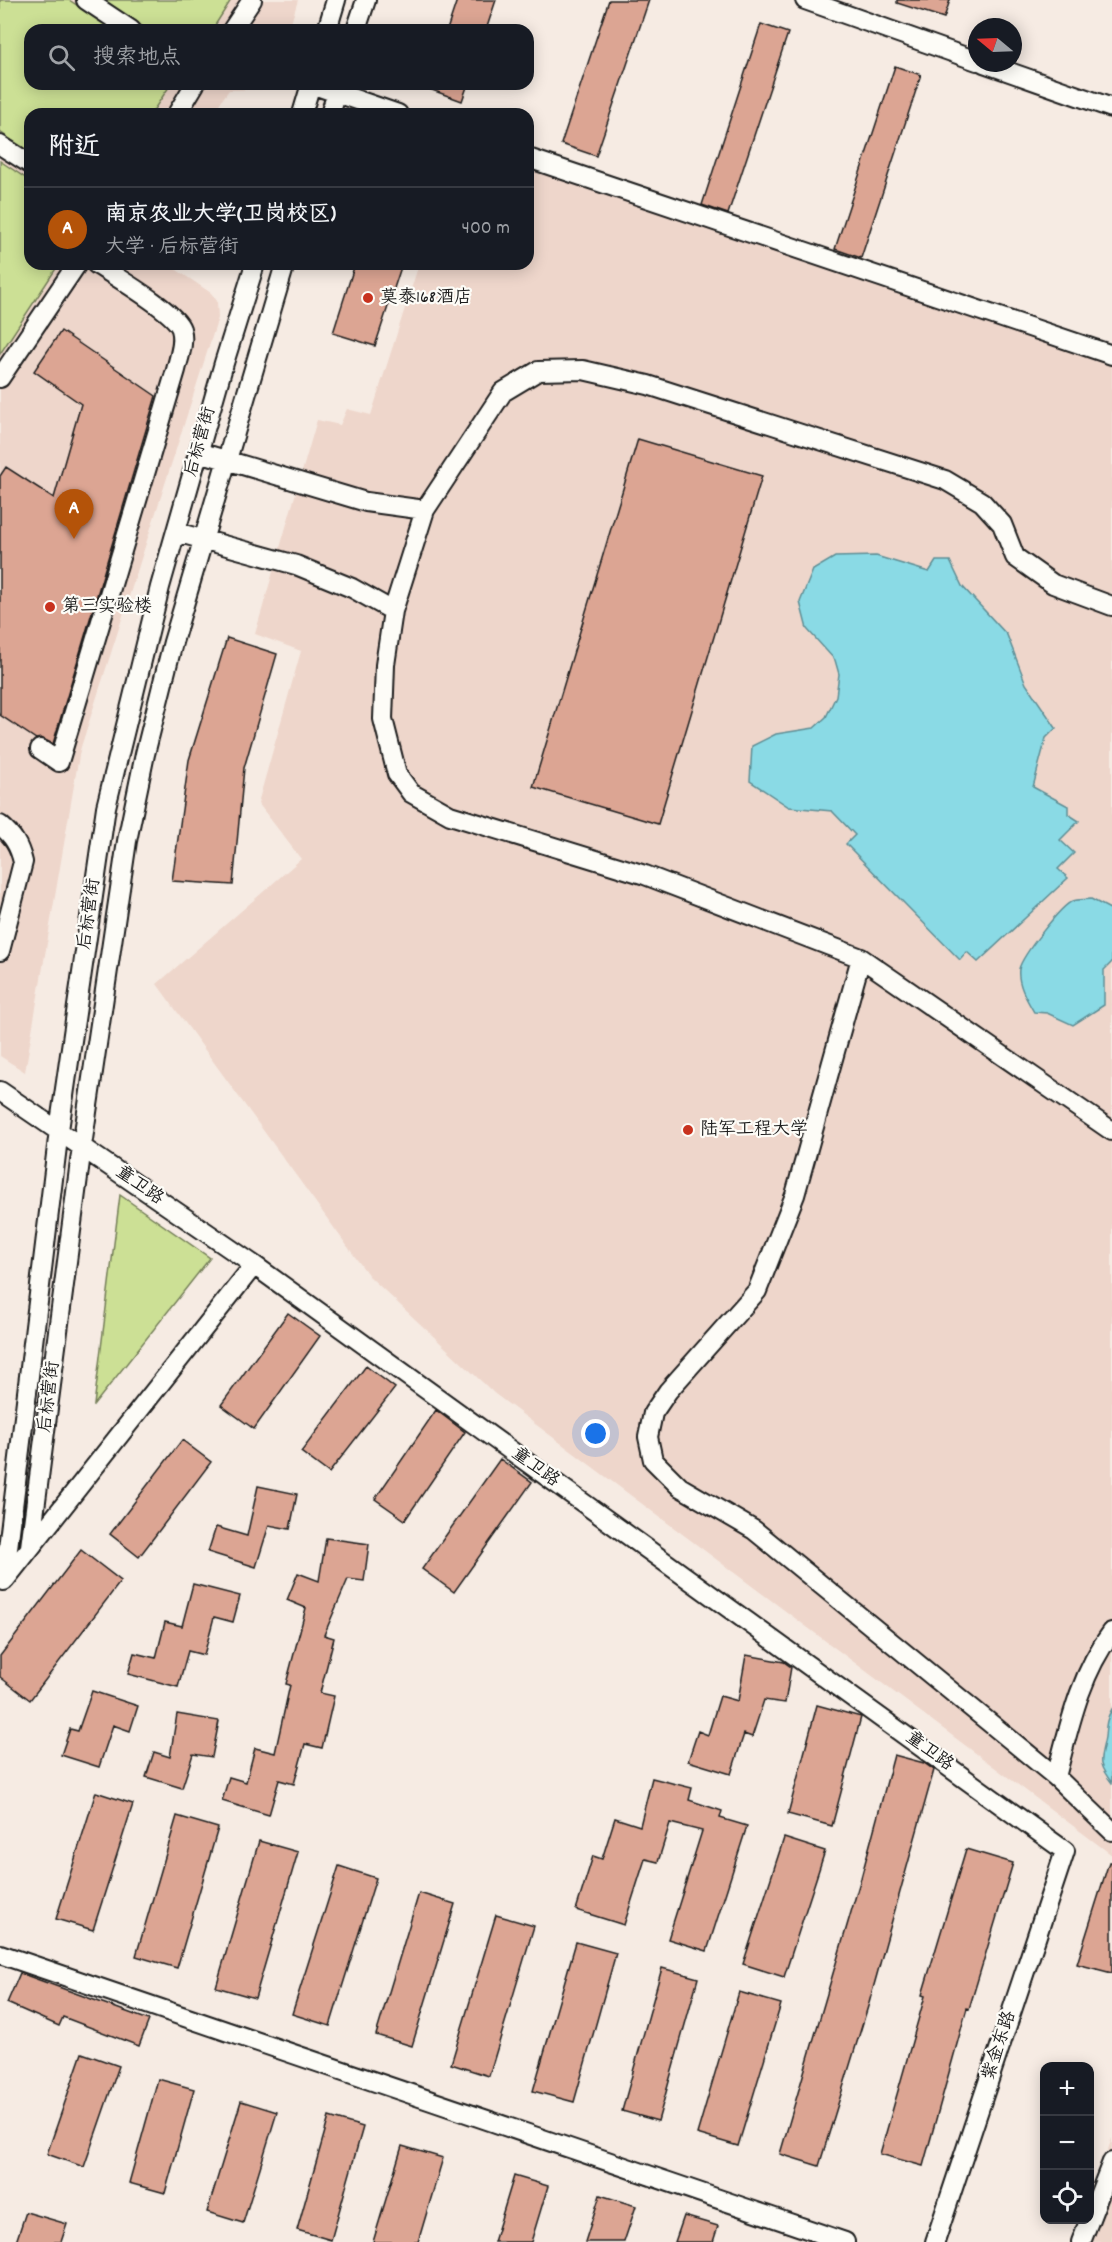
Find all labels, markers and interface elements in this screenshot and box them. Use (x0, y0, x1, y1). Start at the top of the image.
north arrow (968, 18, 1022, 72)
search box (24, 24, 534, 90)
icon: search (45, 41, 78, 74)
text: 搜索地点 (93, 43, 181, 74)
text: 附近 (48, 130, 100, 167)
text: 南京农业大学(卫岗校区) (105, 200, 336, 231)
text: A (62, 215, 73, 243)
text: 400 m (462, 215, 510, 243)
text: 大学 · 后标营街 (105, 234, 239, 262)
place label: 莫泰168酒店 (380, 286, 472, 311)
marker: 莫泰168酒店 (361, 291, 375, 305)
street label: 后标营街 (179, 404, 223, 480)
pin: A (54, 490, 94, 539)
place label: 第三实验楼 (62, 595, 152, 620)
marker: 第三实验楼 (43, 600, 57, 614)
street label: 后标营街 (73, 877, 107, 951)
place label: 陆军工程大学 (700, 1118, 808, 1143)
marker: 陆军工程大学 (681, 1123, 695, 1137)
street label: 童卫路 (110, 1160, 168, 1212)
street label: 后标营街 (33, 1360, 67, 1434)
your location (581, 1419, 610, 1448)
street label: 童卫路 (506, 1442, 564, 1494)
street label: 童卫路 (900, 1726, 958, 1778)
street label: 紫金东路 (977, 2008, 1023, 2084)
map controls (1040, 2062, 1094, 2224)
button: + (1040, 2062, 1094, 2116)
button: − (1040, 2116, 1094, 2170)
button: locate (1040, 2170, 1094, 2224)

